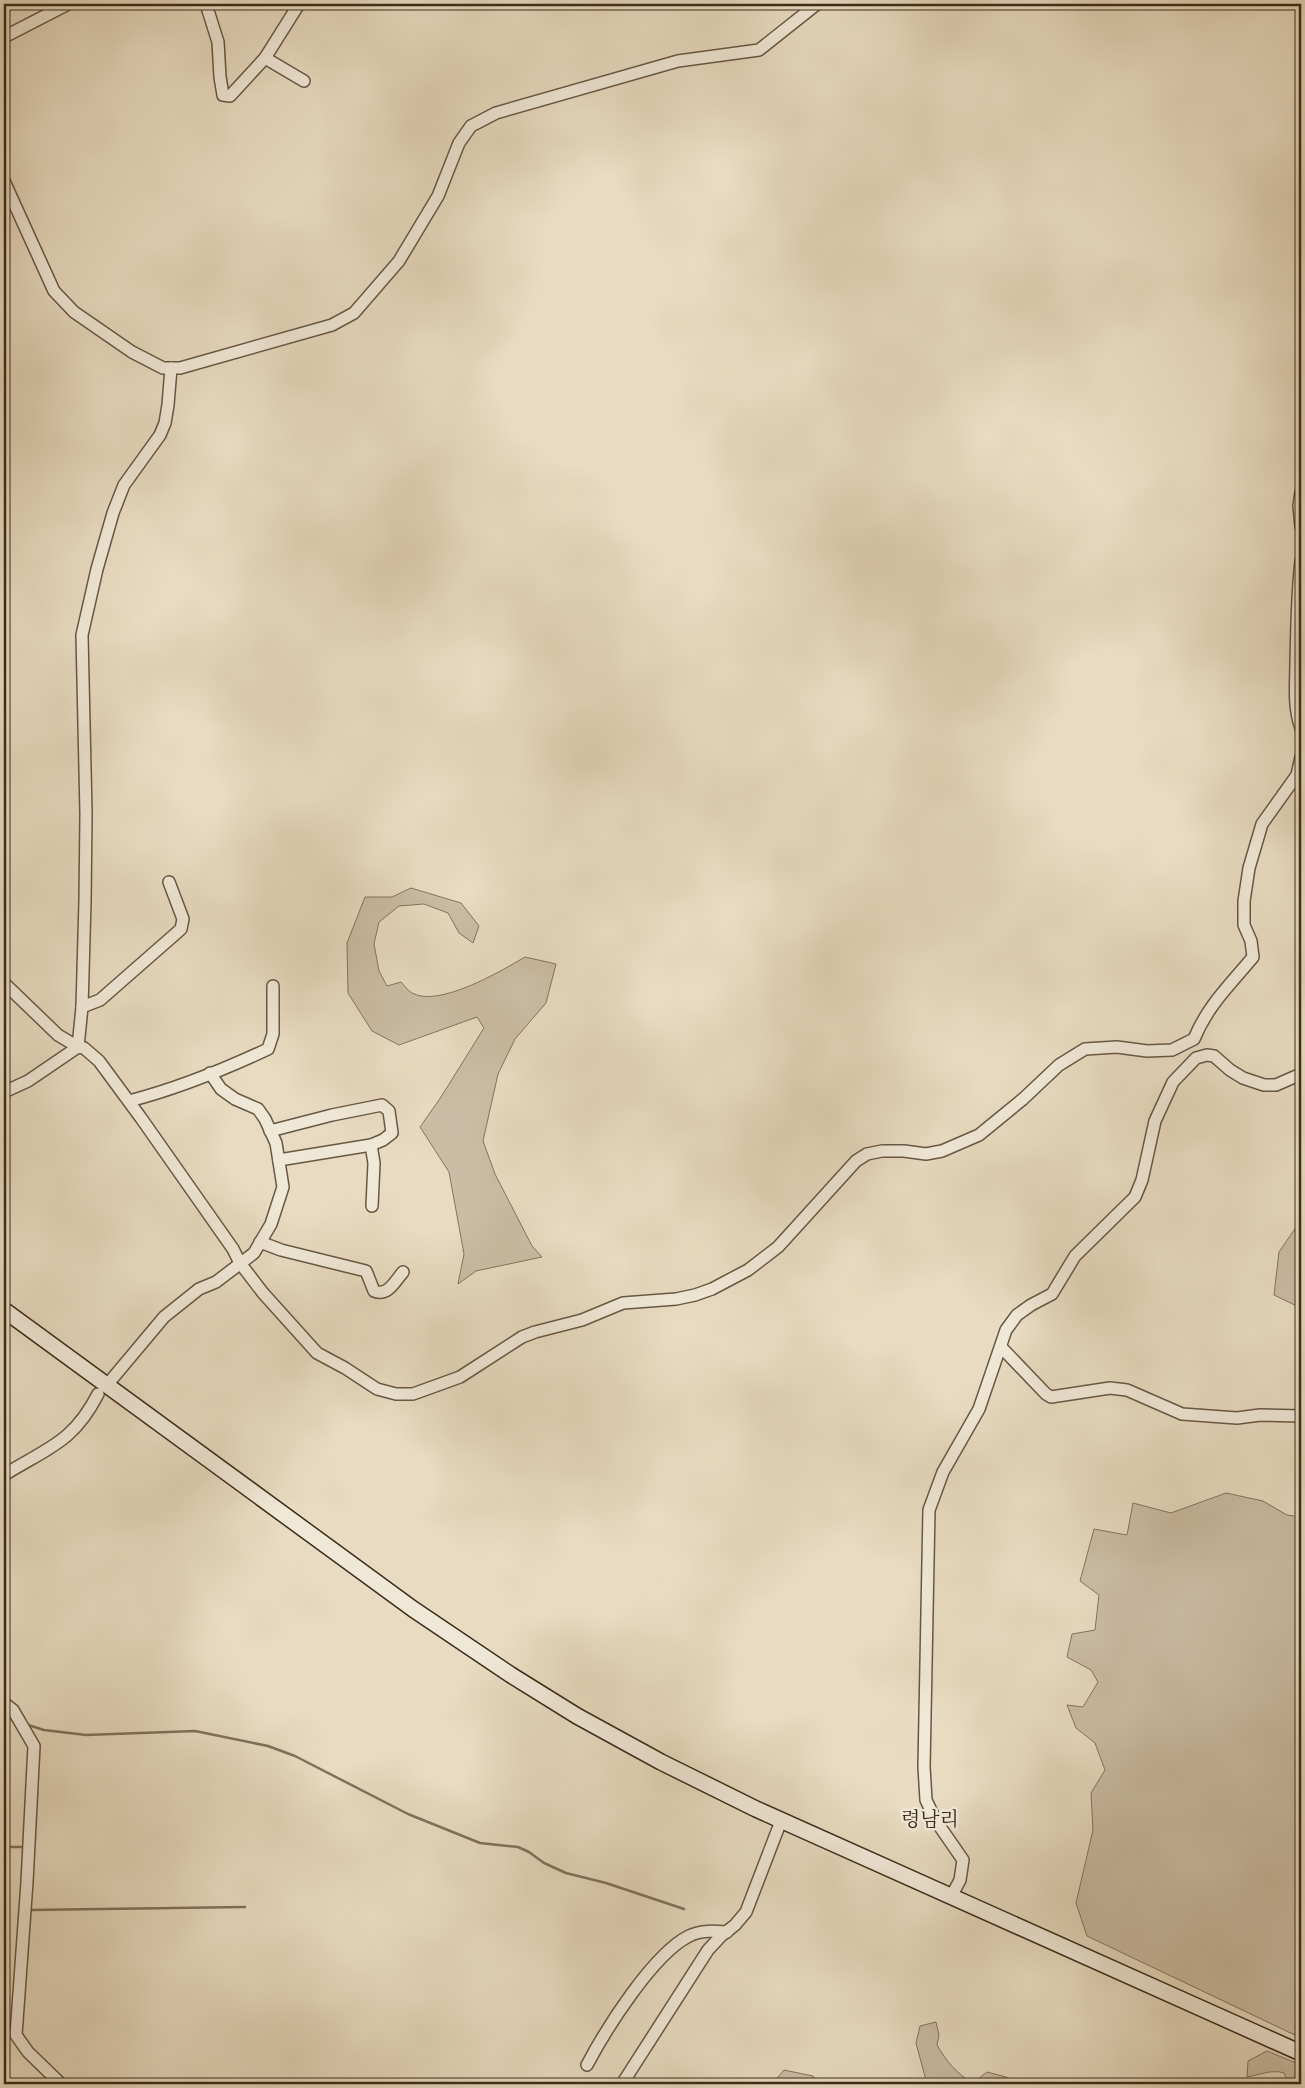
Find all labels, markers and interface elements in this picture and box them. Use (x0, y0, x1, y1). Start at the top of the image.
district label: 령남리 (901, 1806, 959, 1833)

